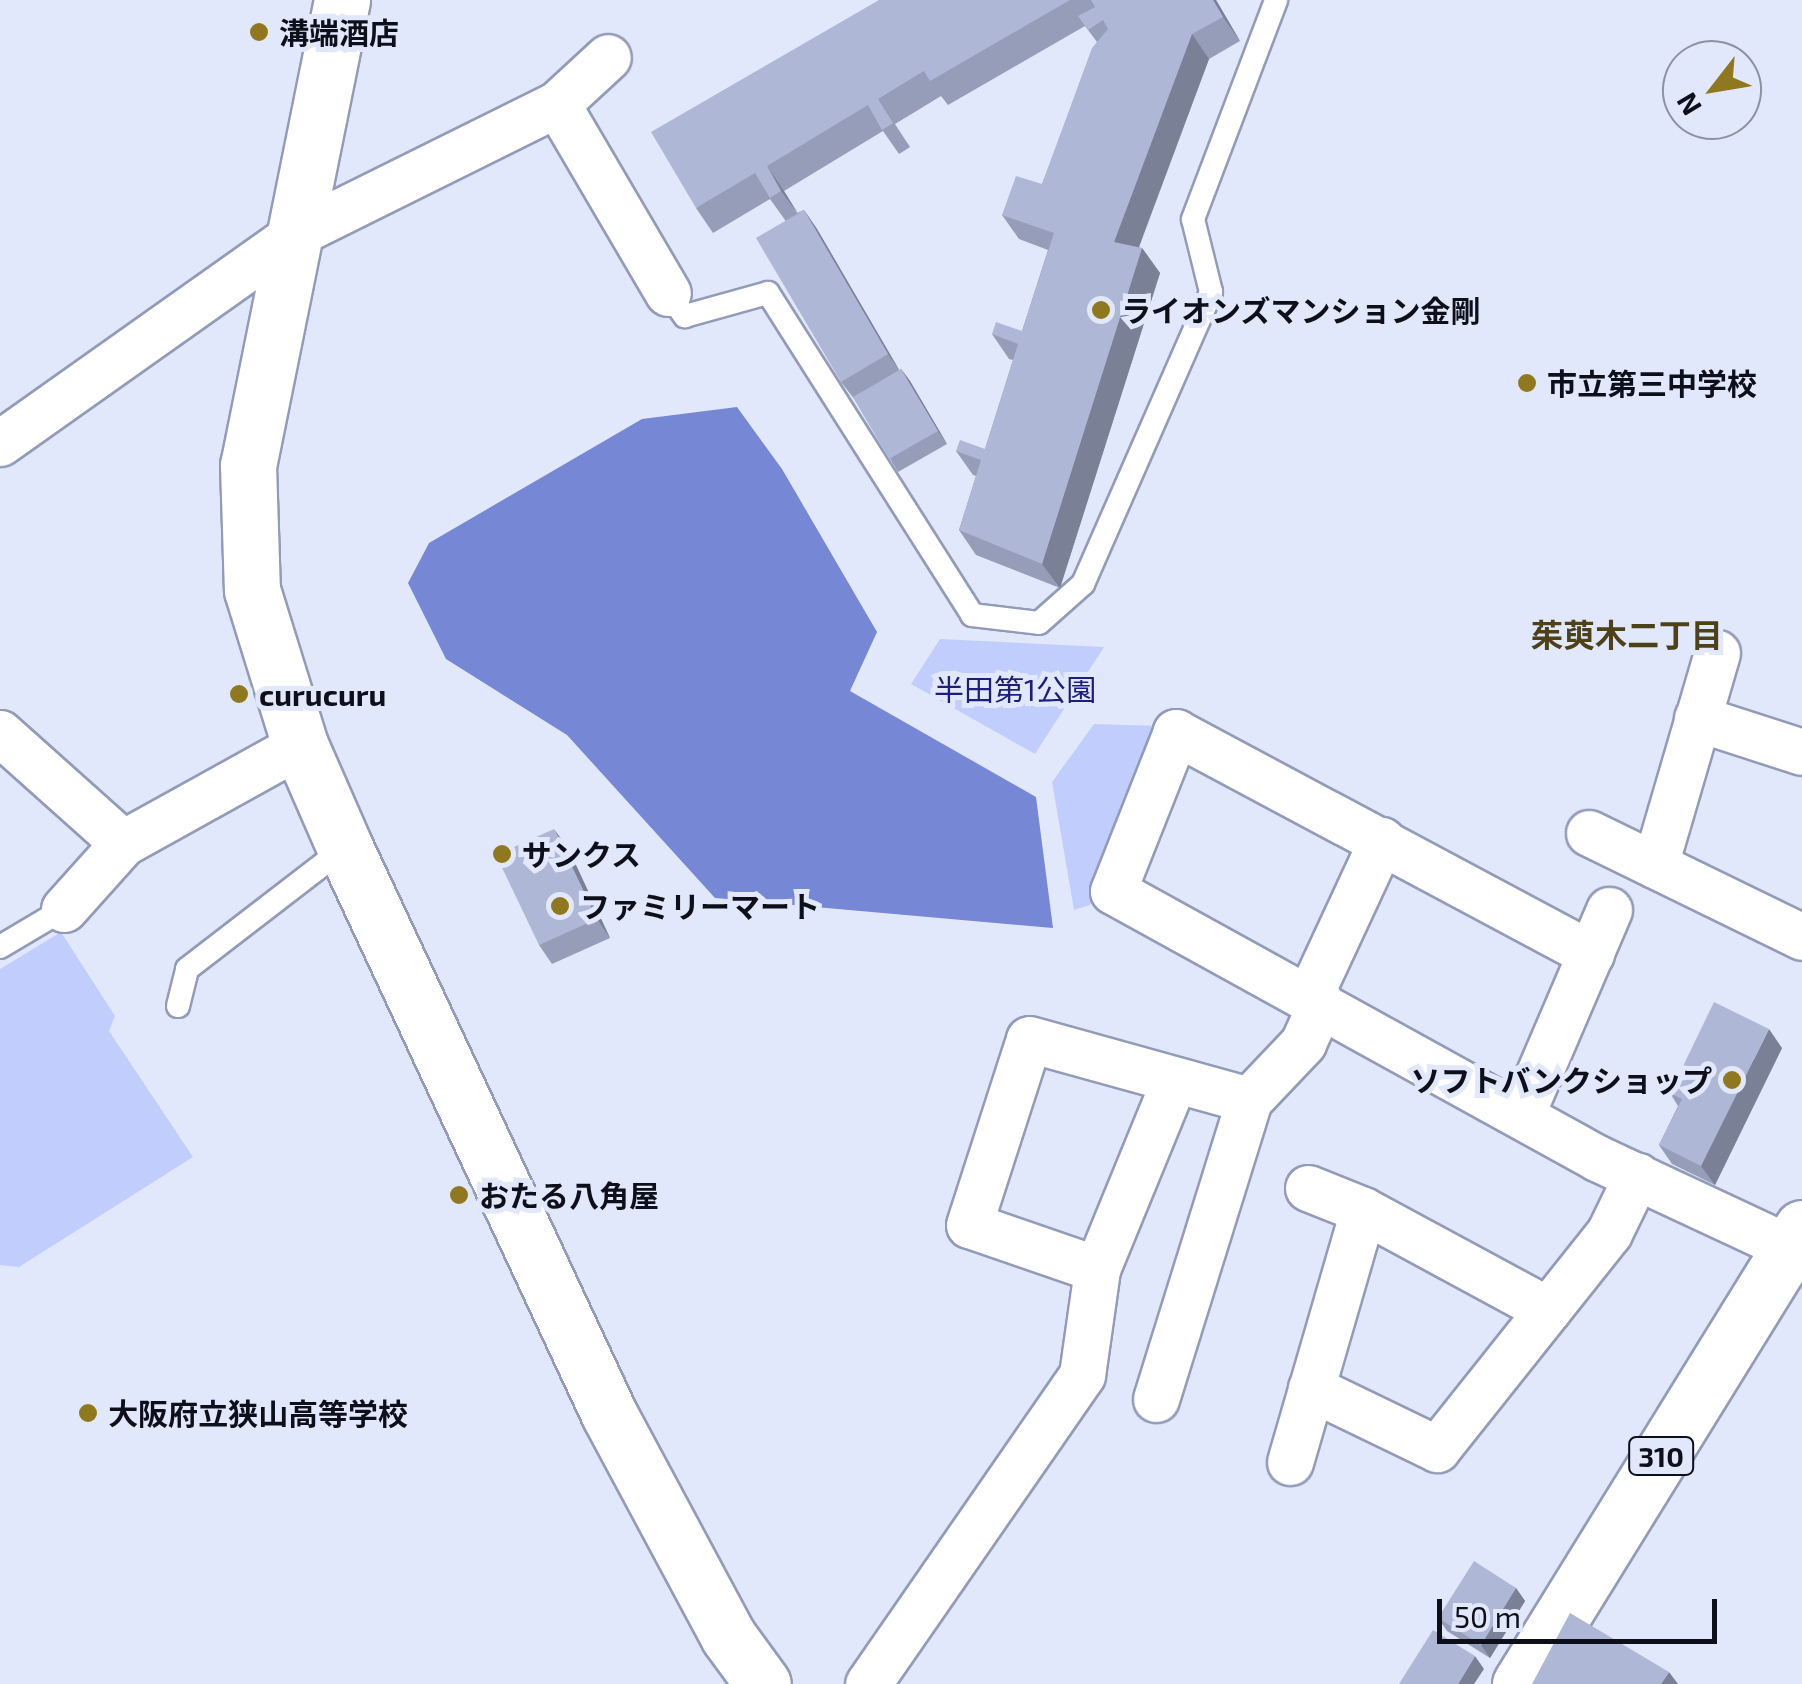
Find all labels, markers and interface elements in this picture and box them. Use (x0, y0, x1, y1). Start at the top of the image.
place label: 溝端酒店 (279, 14, 399, 50)
marker: 溝端酒店 (248, 21, 270, 43)
north arrow (1662, 40, 1762, 140)
text: N (1668, 87, 1708, 122)
place label: ライオンズマンション金剛 (1121, 292, 1481, 328)
marker: ライオンズマンション金剛 (1090, 299, 1112, 321)
place label: 市立第三中学校 (1547, 365, 1757, 401)
marker: 市立第三中学校 (1516, 372, 1538, 394)
district label: 茱萸木二丁目 (1531, 615, 1723, 653)
park label: 半田第1公園 (934, 671, 1096, 707)
place label: curucuru (259, 676, 386, 712)
marker: curucuru (228, 683, 250, 705)
place label: サンクス (522, 836, 642, 872)
marker: サンクス (491, 843, 513, 865)
place label: ファミリーマート (580, 888, 820, 924)
marker: ファミリーマート (549, 895, 571, 917)
place label: ソフトバンクショップ (1412, 1062, 1712, 1098)
marker: ソフトバンクショップ (1721, 1069, 1743, 1091)
place label: おたる八角屋 (479, 1177, 659, 1213)
marker: おたる八角屋 (448, 1184, 470, 1206)
place label: 大阪府立狭山高等学校 (108, 1395, 408, 1431)
marker: 大阪府立狭山高等学校 (77, 1402, 99, 1424)
road number: 310 (1626, 1433, 1696, 1479)
scale bar (1442, 1579, 1722, 1641)
text: 50 m (1454, 1598, 1521, 1634)

